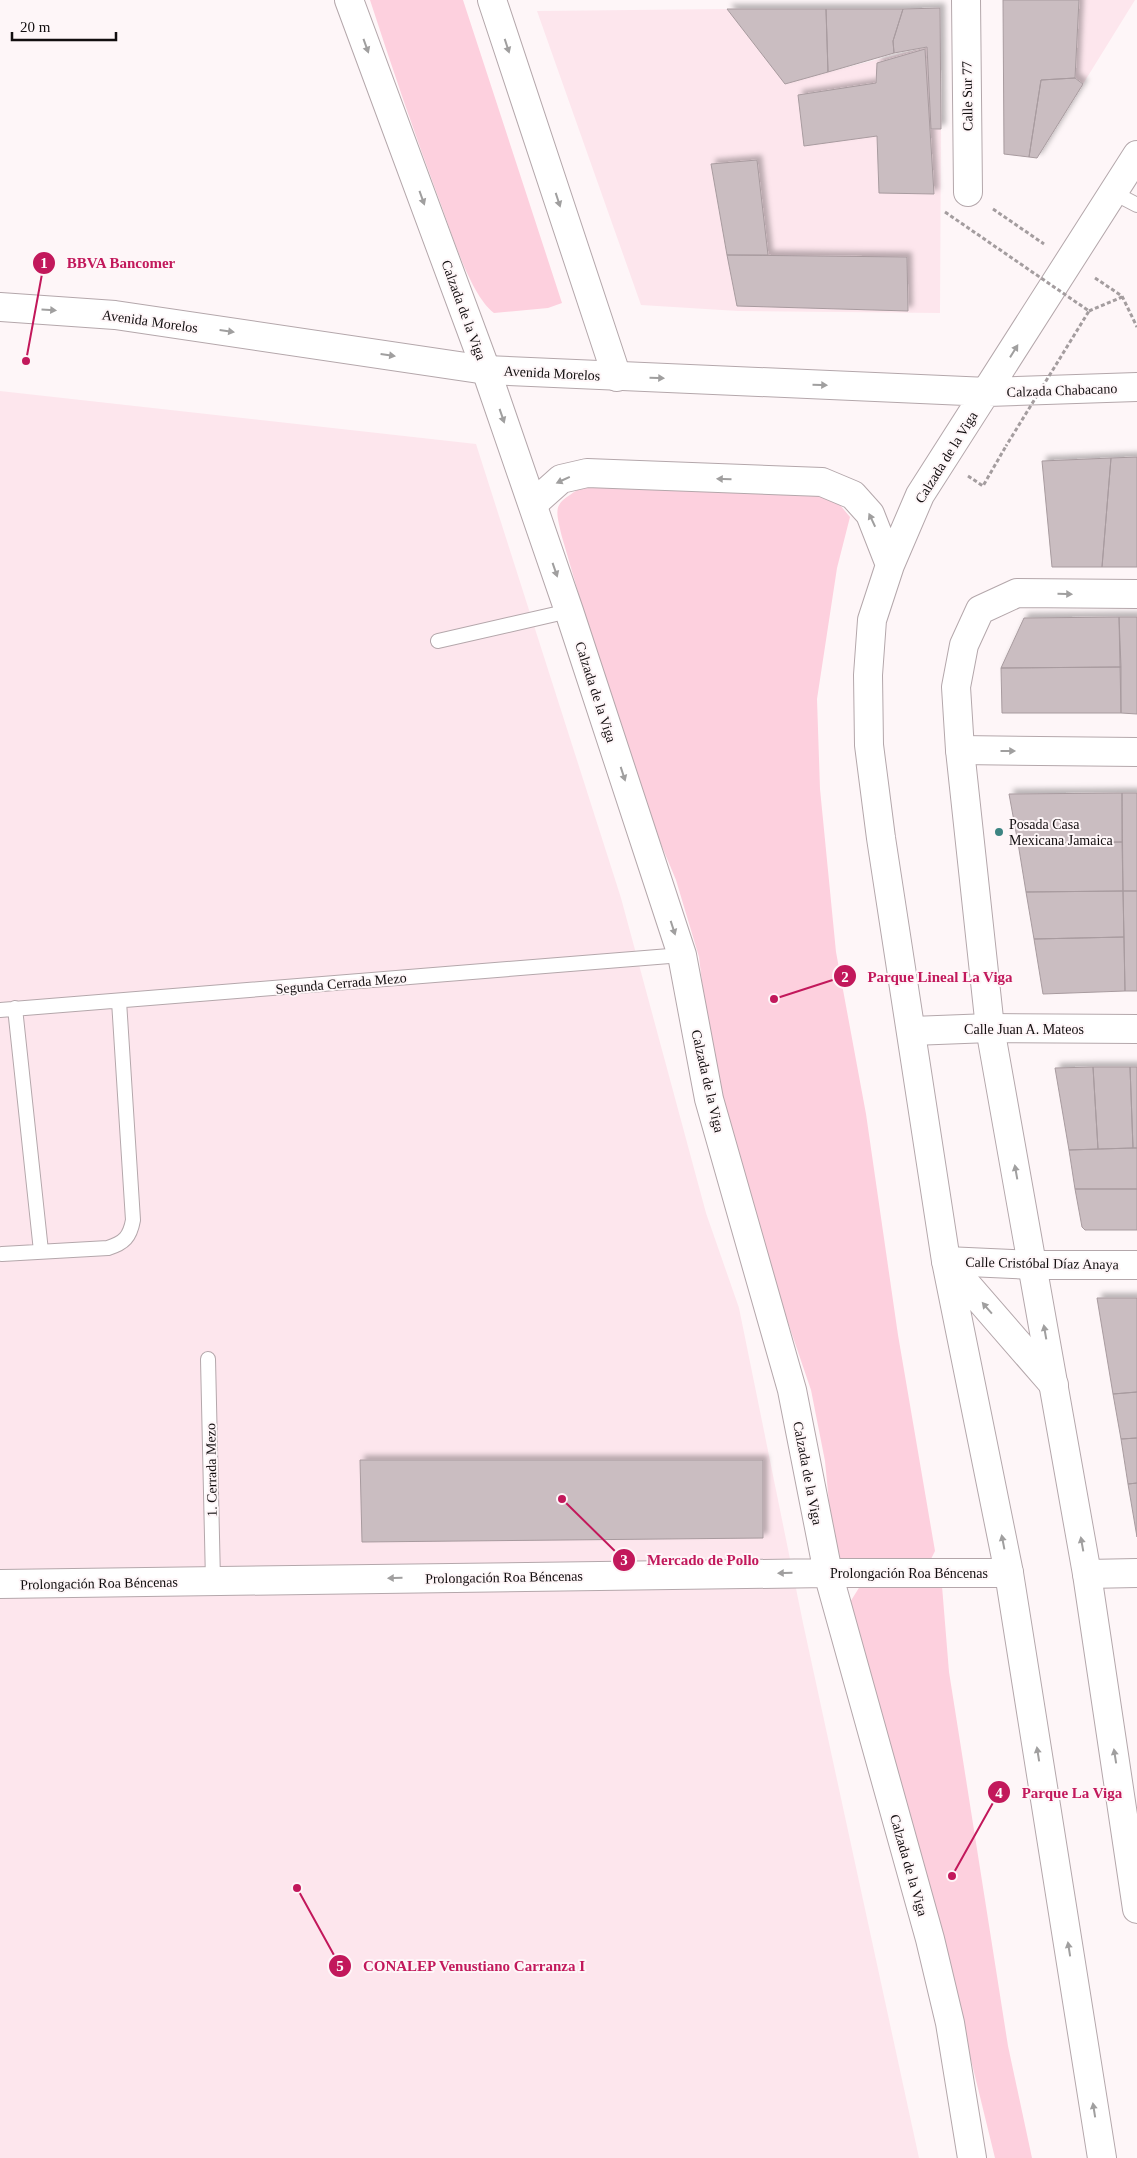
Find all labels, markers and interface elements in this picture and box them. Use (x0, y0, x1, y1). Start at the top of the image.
scale bar (12, 10, 116, 42)
text: 20 m (20, 19, 51, 35)
one-way arrow (362, 39, 370, 54)
one-way arrow (504, 39, 511, 54)
street label: Calle Sur 77 (959, 61, 976, 131)
one-way arrow (418, 191, 426, 206)
one-way arrow (555, 193, 562, 208)
callout: BBVA Bancomer (31, 248, 185, 278)
text: 1 (40, 255, 48, 271)
text: BBVA Bancomer (67, 255, 176, 271)
street label: Calzada de la Viga (439, 258, 489, 363)
one-way arrow (41, 307, 57, 315)
street label: Avenida Morelos (101, 307, 199, 336)
one-way arrow (220, 328, 236, 336)
one-way arrow (1009, 345, 1019, 358)
one-way arrow (380, 352, 396, 360)
street label: Avenida Morelos (503, 363, 601, 384)
one-way arrow (649, 375, 665, 383)
street label: Calzada Chabacano (1006, 381, 1118, 400)
one-way arrow (812, 382, 828, 390)
street label: Calzada de la Viga (912, 408, 981, 506)
one-way arrow (498, 409, 506, 424)
one-way arrow (716, 474, 732, 482)
one-way arrow (556, 476, 571, 485)
one-way arrow (867, 513, 875, 527)
one-way arrow (552, 562, 560, 577)
one-way arrow (1058, 590, 1074, 598)
street label: Calzada de la Viga (572, 640, 619, 745)
one-way arrow (1001, 747, 1017, 755)
one-way arrow (619, 766, 627, 781)
place label: Posada Casa Mexicana Jamaica (1009, 817, 1114, 848)
marker: Posada Casa Mexicana Jamaica (993, 826, 1005, 838)
one-way arrow (670, 921, 678, 936)
callout: Parque Lineal La Viga (832, 961, 1023, 991)
text: 2 (841, 969, 849, 985)
text: Parque Lineal La Viga (867, 969, 1013, 985)
street label: Segunda Cerrada Mezo (275, 970, 407, 997)
street label: Calle Juan A. Mateos (964, 1022, 1084, 1037)
street label: Calzada de la Viga (688, 1028, 727, 1135)
one-way arrow (1012, 1165, 1020, 1180)
street label: Calle Cristóbal Díaz Anaya (965, 1255, 1120, 1272)
one-way arrow (982, 1302, 993, 1315)
one-way arrow (1040, 1324, 1048, 1340)
street label: Calzada de la Viga (790, 1420, 825, 1527)
street label: 1. Cerrada Mezo (203, 1423, 220, 1517)
one-way arrow (998, 1534, 1006, 1550)
one-way arrow (1078, 1536, 1086, 1552)
callout: Mercado de Pollo (612, 1545, 769, 1575)
text: 3 (620, 1552, 628, 1568)
text: Mercado de Pollo (647, 1552, 759, 1568)
street label: Prolongación Roa Béncenas (830, 1566, 988, 1581)
street label: Prolongación Roa Béncenas (425, 1569, 583, 1586)
one-way arrow (777, 1569, 793, 1577)
street label: Prolongación Roa Béncenas (20, 1575, 178, 1592)
one-way arrow (387, 1575, 403, 1583)
one-way arrow (1033, 1746, 1041, 1762)
one-way arrow (1111, 1748, 1119, 1764)
callout: Parque La Viga (987, 1777, 1133, 1807)
text: 4 (995, 1785, 1003, 1801)
text: Parque La Viga (1022, 1785, 1123, 1801)
street label: Calzada de la Viga (887, 1813, 930, 1918)
one-way arrow (1064, 1941, 1072, 1957)
callout: CONALEP Venustiano Carranza I (328, 1951, 596, 1981)
text: 5 (336, 1958, 344, 1974)
text: CONALEP Venustiano Carranza I (363, 1958, 585, 1974)
one-way arrow (1090, 2101, 1098, 2117)

